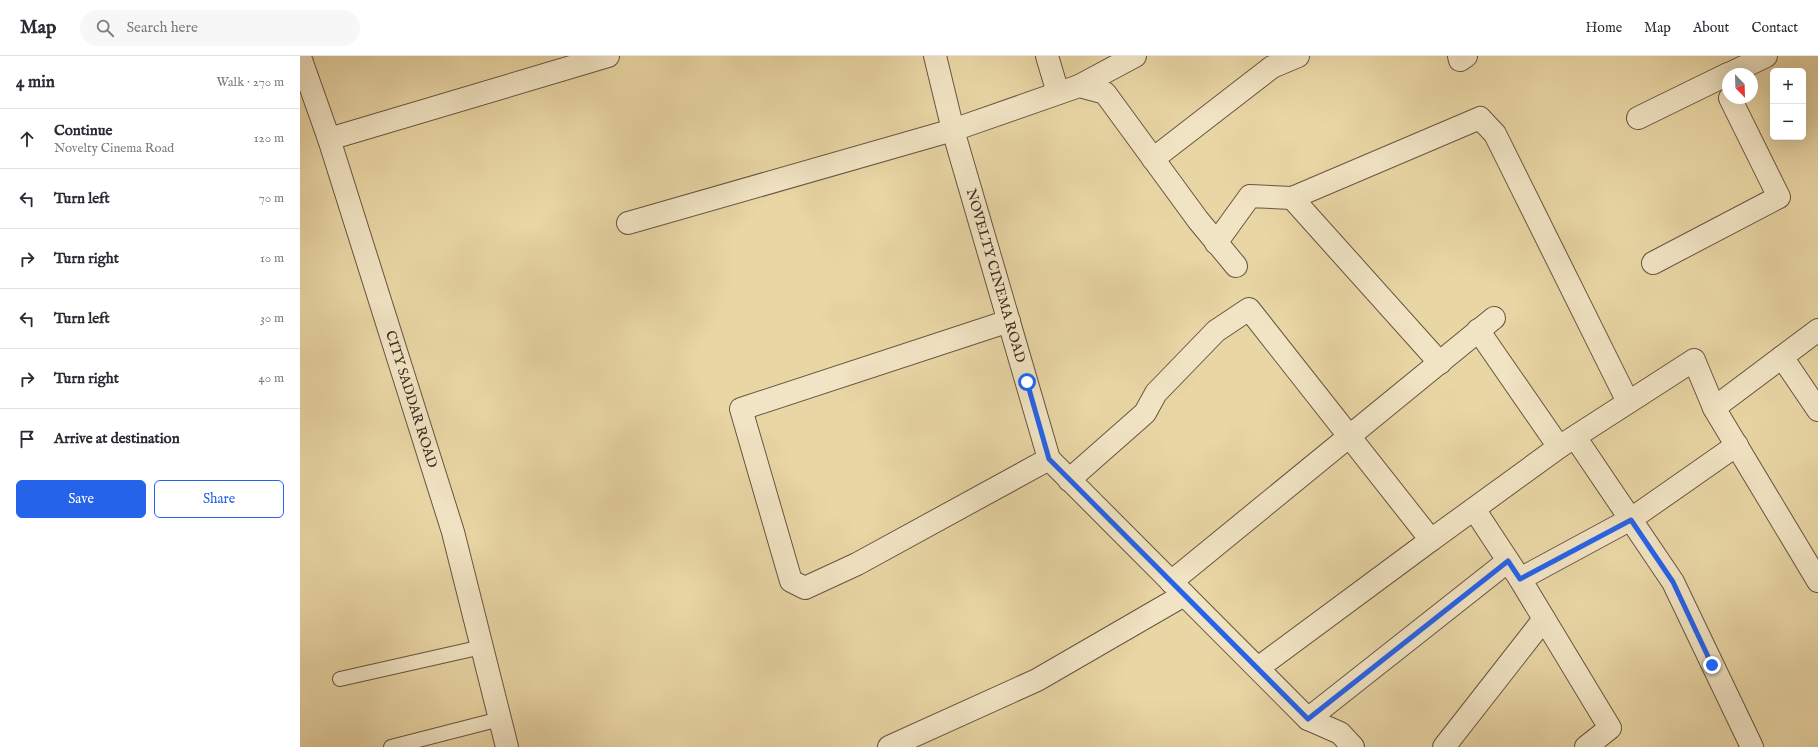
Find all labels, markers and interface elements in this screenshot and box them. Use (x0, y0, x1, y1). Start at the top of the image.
search box (80, 10, 360, 46)
text: Map (20, 16, 56, 40)
icon: search (94, 17, 116, 39)
text: Search here (126, 18, 198, 37)
text: Home (1586, 19, 1622, 37)
text: Map (1644, 19, 1671, 37)
text: About (1693, 19, 1729, 37)
text: Contact (1751, 19, 1798, 37)
north arrow (1722, 68, 1758, 104)
map controls (1770, 68, 1806, 140)
button: + (1770, 68, 1806, 104)
text: 4 min (16, 72, 55, 93)
text: Walk · 270 m (216, 74, 284, 91)
button: − (1770, 104, 1806, 140)
text: Continue (54, 121, 112, 140)
icon: ahead (16, 128, 38, 150)
text: 120 m (254, 130, 284, 147)
text: Novelty Cinema Road (54, 140, 174, 157)
street label: NOVELTY CINEMA ROAD (962, 187, 1029, 365)
icon: left (16, 188, 38, 210)
text: Turn left (54, 189, 110, 208)
text: 70 m (259, 190, 284, 207)
icon: right (16, 248, 38, 270)
text: Turn right (54, 249, 119, 268)
text: 10 m (260, 250, 284, 267)
icon: left (16, 308, 38, 330)
text: Turn left (54, 309, 110, 328)
text: 30 m (260, 310, 284, 327)
street label: CITY SADDAR ROAD (381, 328, 441, 470)
icon: right (16, 368, 38, 390)
text: Turn right (54, 369, 119, 388)
text: 40 m (258, 370, 284, 387)
route start (1018, 373, 1036, 391)
icon: arrive (16, 428, 38, 450)
text: Arrive at destination (54, 429, 180, 448)
button: Save (16, 480, 146, 518)
button: Share (154, 480, 284, 518)
route end (1703, 656, 1721, 674)

